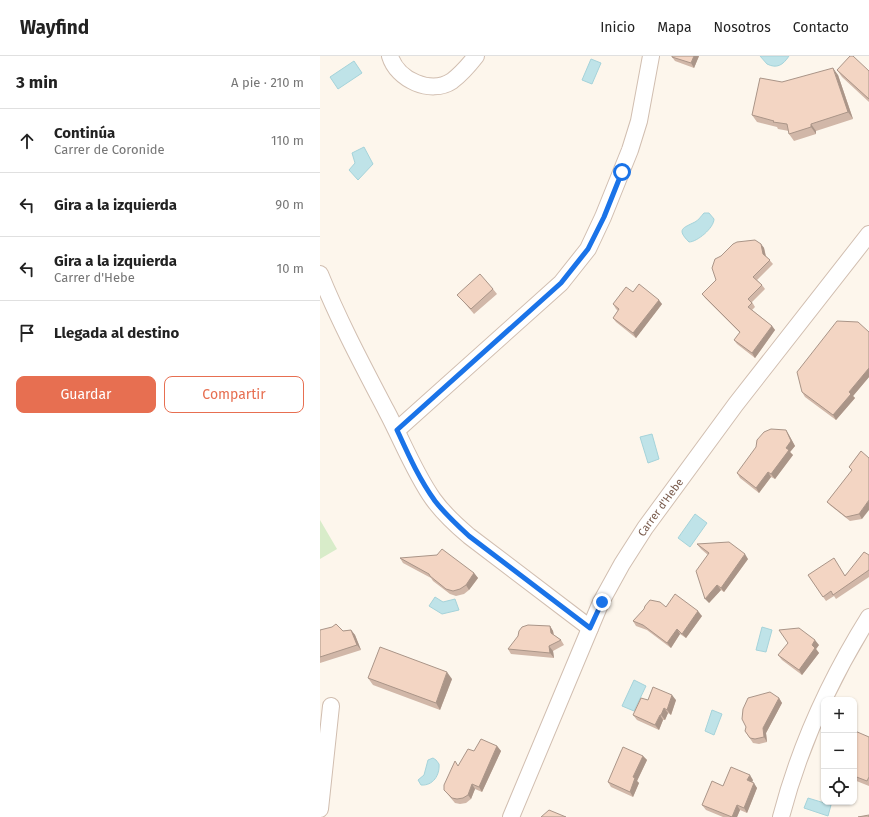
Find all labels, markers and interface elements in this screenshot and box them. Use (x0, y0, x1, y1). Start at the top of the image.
text: Wayfind (20, 16, 89, 39)
text: Inicio (600, 19, 635, 36)
text: Mapa (657, 19, 692, 36)
text: Nosotros (714, 19, 771, 36)
text: Contacto (793, 19, 849, 36)
text: 3 min (16, 72, 58, 93)
text: A pie · 210 m (231, 75, 304, 90)
text: Continúa (54, 124, 115, 142)
icon: ahead (16, 130, 38, 152)
text: 110 m (271, 133, 304, 148)
text: Carrer de Coronide (54, 142, 165, 157)
route start (613, 163, 631, 181)
icon: left (16, 194, 38, 216)
text: Gira a la izquierda (54, 196, 177, 214)
text: 90 m (275, 197, 304, 212)
text: Gira a la izquierda (54, 252, 177, 270)
icon: left (16, 258, 38, 280)
text: 10 m (277, 261, 304, 276)
text: Carrer d'Hebe (54, 270, 135, 285)
icon: arrive (16, 322, 38, 344)
text: Llegada al destino (54, 324, 179, 342)
button: Guardar (16, 376, 156, 413)
button: Compartir (164, 376, 304, 413)
street label: Carrer d'Hebe (635, 476, 686, 539)
route end (593, 593, 611, 611)
map controls (821, 697, 857, 805)
button: + (821, 697, 857, 733)
button: − (821, 733, 857, 769)
button: locate (821, 769, 857, 805)

